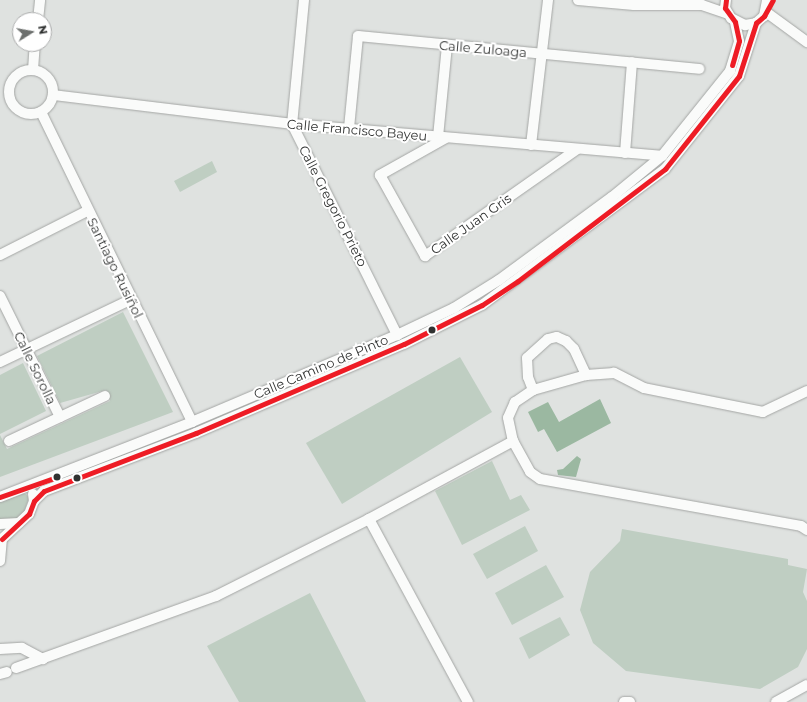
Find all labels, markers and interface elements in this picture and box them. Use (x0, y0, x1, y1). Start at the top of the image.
north arrow (12, 12, 52, 52)
text: N (35, 24, 51, 36)
street label: Calle Zuloaga (438, 37, 528, 61)
street label: Calle Francisco Bayeu (286, 116, 428, 144)
street label: Calle Gregorio Prieto (296, 143, 370, 269)
street label: Calle Juan Gris (428, 190, 514, 258)
street label: Santiago Rusiñol (84, 215, 146, 321)
unlabelled marker (427, 325, 437, 335)
street label: Calle Sorolla (11, 329, 59, 407)
street label: Calle Camino de Pinto (252, 332, 390, 402)
unlabelled marker (52, 472, 62, 482)
unlabelled marker (72, 473, 82, 483)

